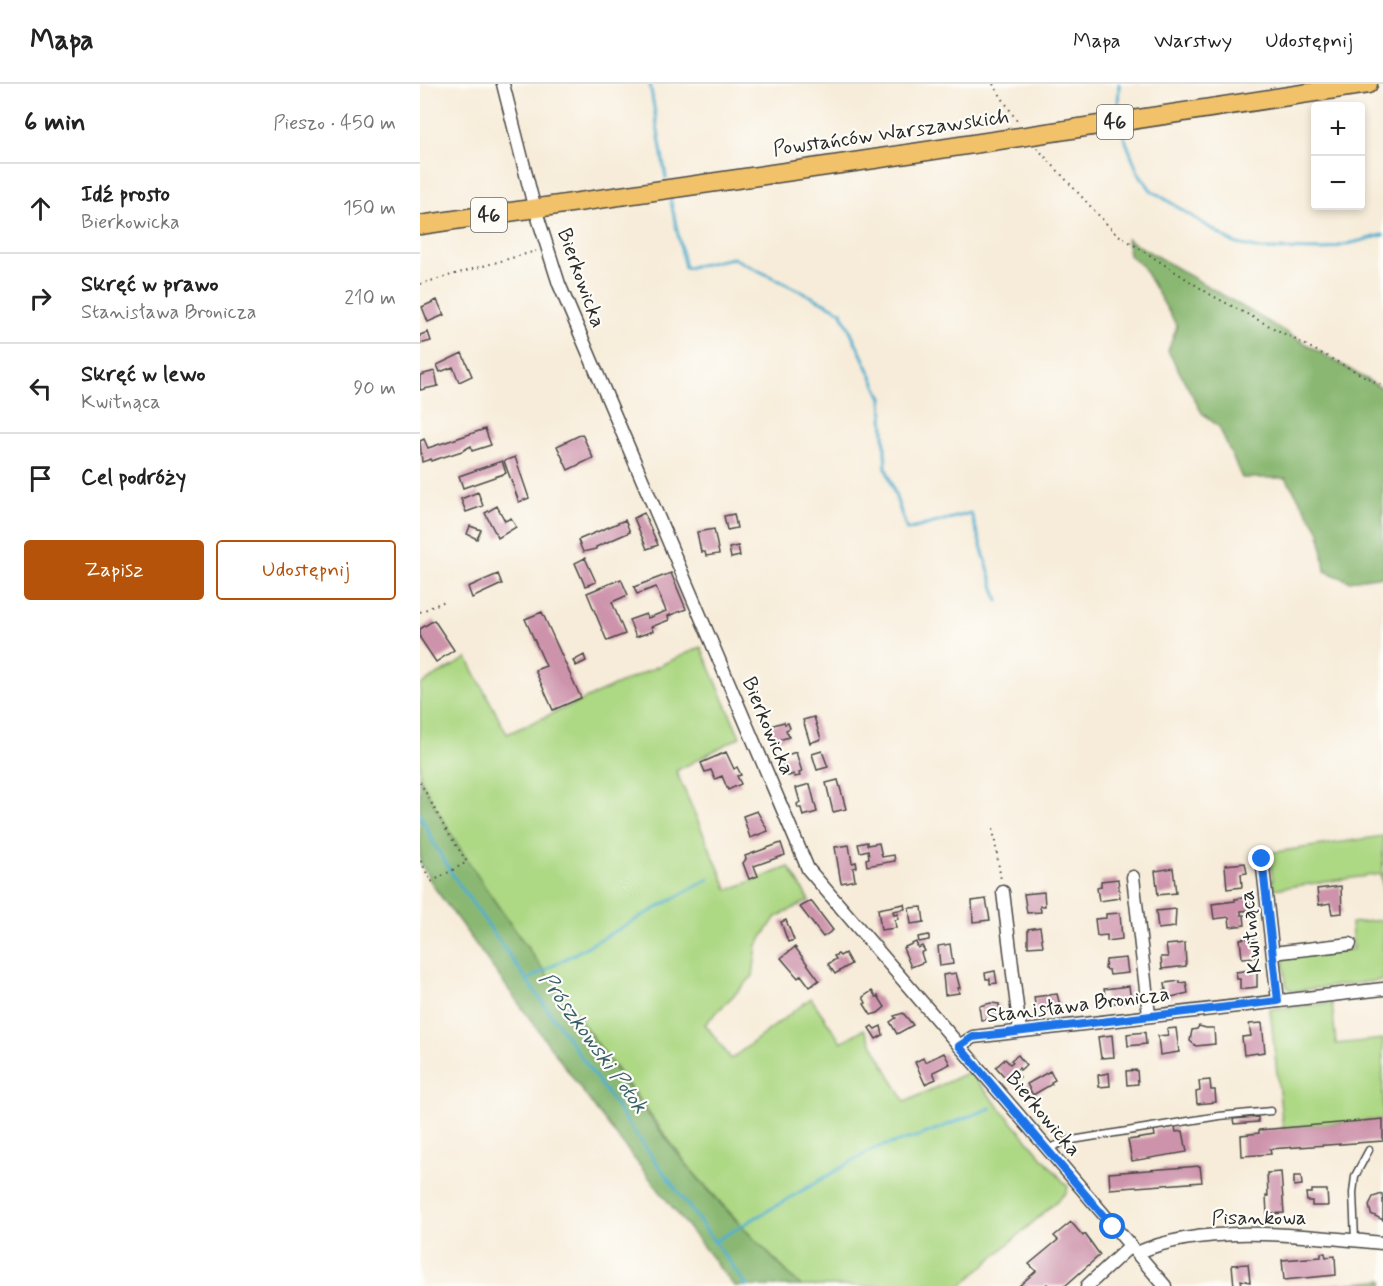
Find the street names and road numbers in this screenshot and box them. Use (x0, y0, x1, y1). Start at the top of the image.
street label: Powstańców Warszawskich (771, 103, 1011, 163)
road number: 46 (1097, 105, 1133, 139)
road number: 46 (471, 198, 507, 232)
street label: Bierkowicka (550, 224, 612, 332)
street label: Bierkowicka (735, 673, 801, 779)
street label: Kwitnąca (1233, 889, 1269, 975)
street label: Stanisława Bronicza (985, 980, 1171, 1030)
street label: Bierkowicka (999, 1065, 1087, 1163)
street label: Pisankowa (1211, 1204, 1307, 1232)

